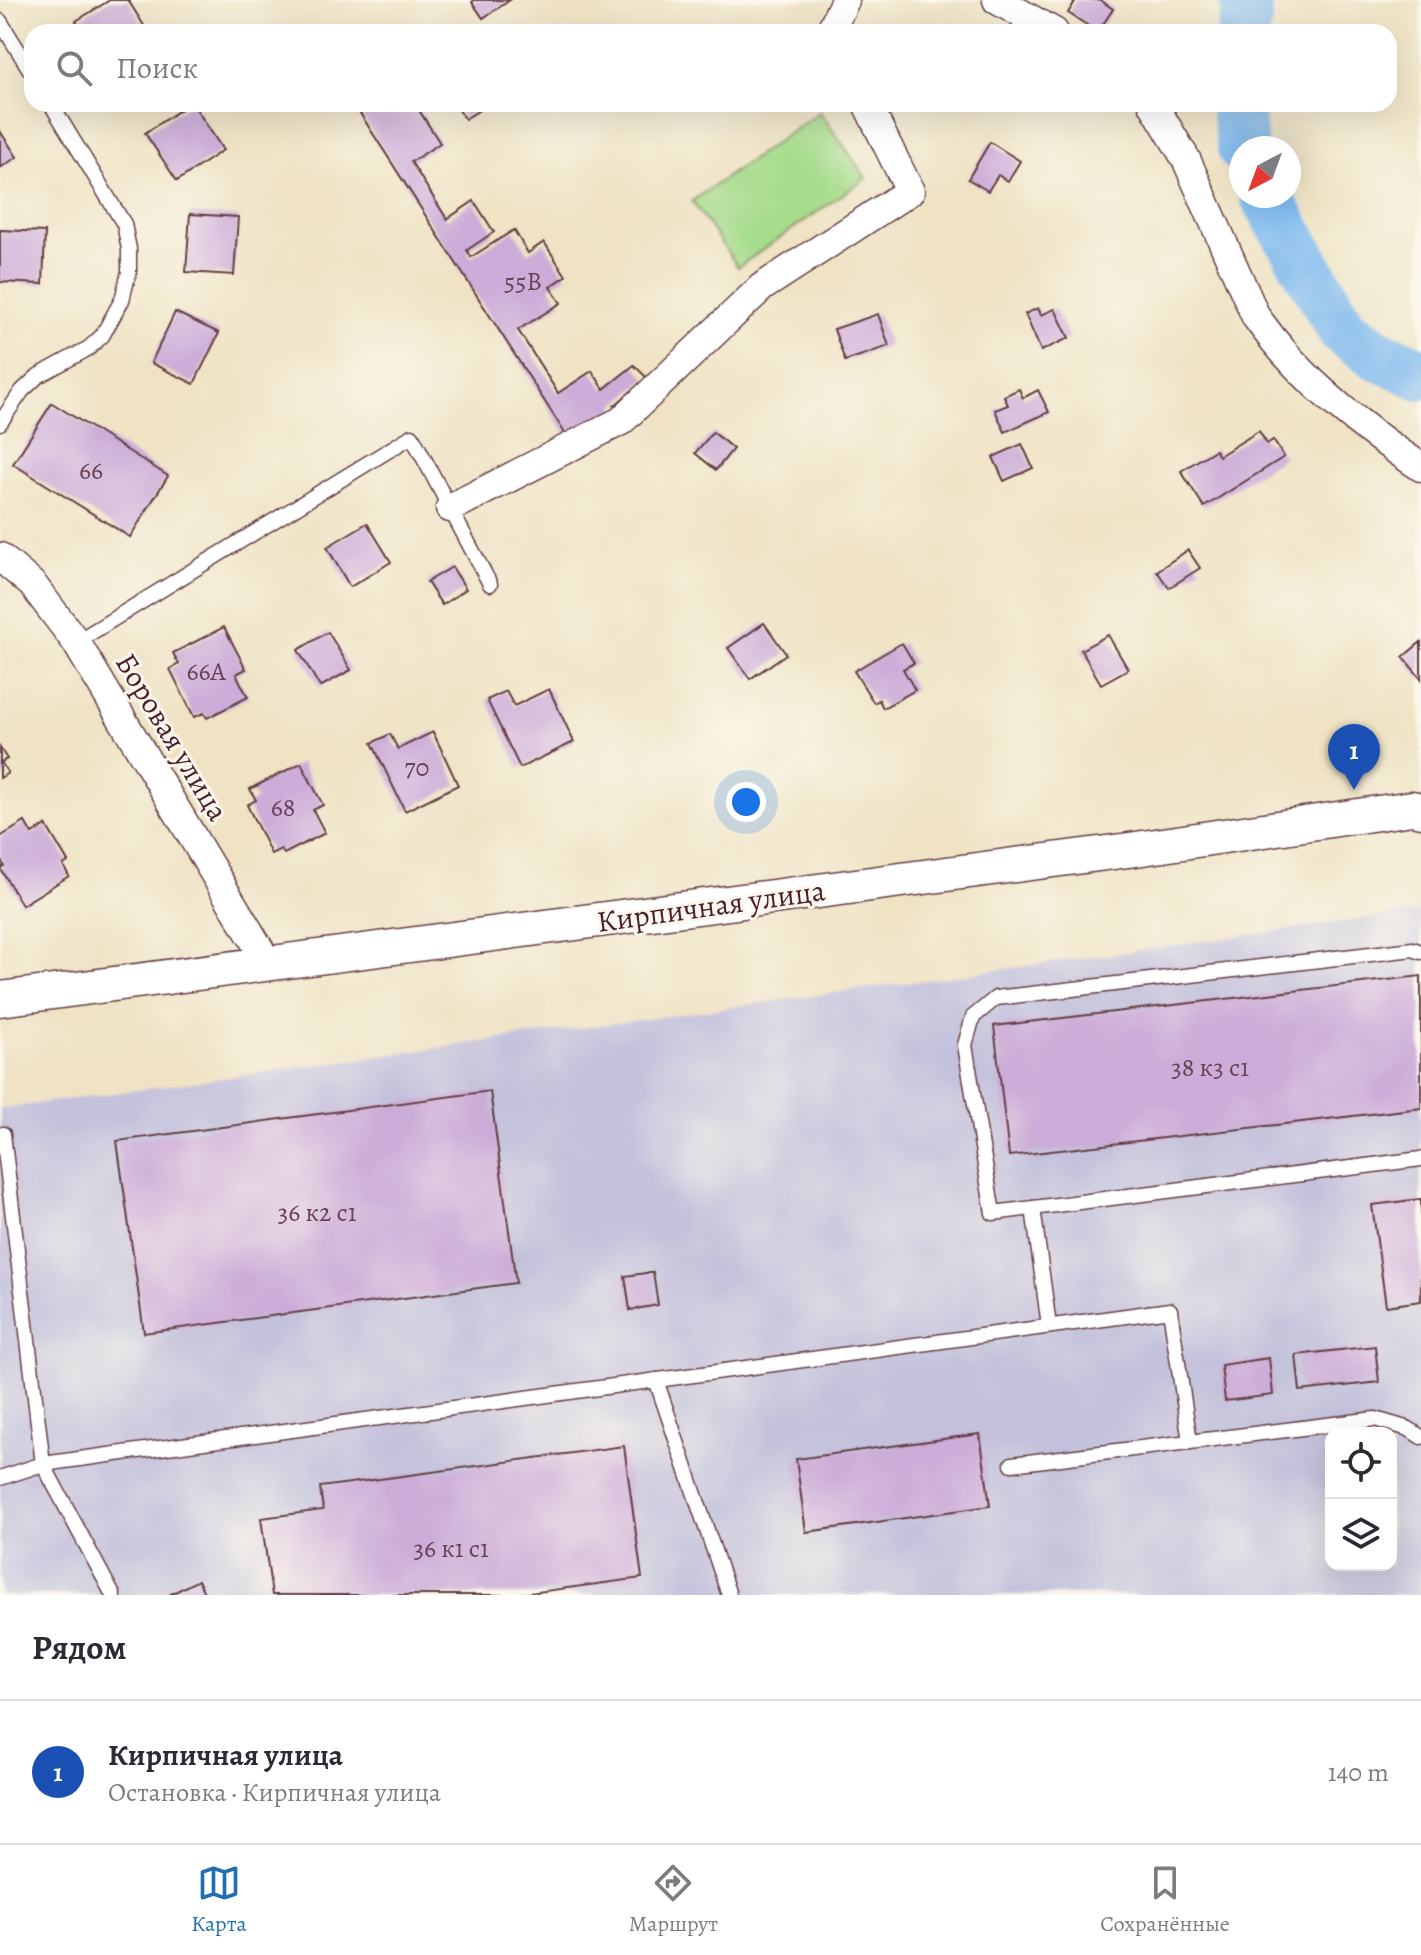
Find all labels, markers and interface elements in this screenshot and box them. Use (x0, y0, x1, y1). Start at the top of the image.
search box (24, 24, 1397, 112)
icon: search (52, 46, 96, 90)
text: Поиск (116, 48, 198, 88)
north arrow (1229, 136, 1301, 208)
house number: 55В (504, 264, 542, 299)
house number: 66 (79, 453, 103, 488)
street label: Боровая улица (106, 646, 238, 828)
house number: 66А (186, 654, 226, 689)
pin: 1 (1328, 724, 1380, 790)
house number: 70 (405, 750, 429, 785)
your location (726, 782, 766, 822)
house number: 68 (271, 790, 295, 825)
street label: Кирпичная улица (594, 870, 828, 942)
house number: 38 к3 с1 (1171, 1050, 1249, 1085)
house number: 36 к2 с1 (277, 1195, 357, 1230)
map controls (1325, 1427, 1397, 1571)
button: locate (1325, 1427, 1397, 1499)
button: layers (1325, 1499, 1397, 1571)
house number: 36 к1 с1 (413, 1531, 489, 1566)
text: Рядом (32, 1624, 126, 1671)
text: Кирпичная улица (108, 1735, 343, 1775)
text: 1 (53, 1755, 63, 1790)
text: 140 m (1328, 1755, 1389, 1790)
text: Остановка · Кирпичная улица (108, 1775, 441, 1810)
tab: Карта (191, 1861, 247, 1939)
tab: Маршрут (629, 1861, 718, 1939)
tab: Сохранённые (1100, 1861, 1230, 1939)

